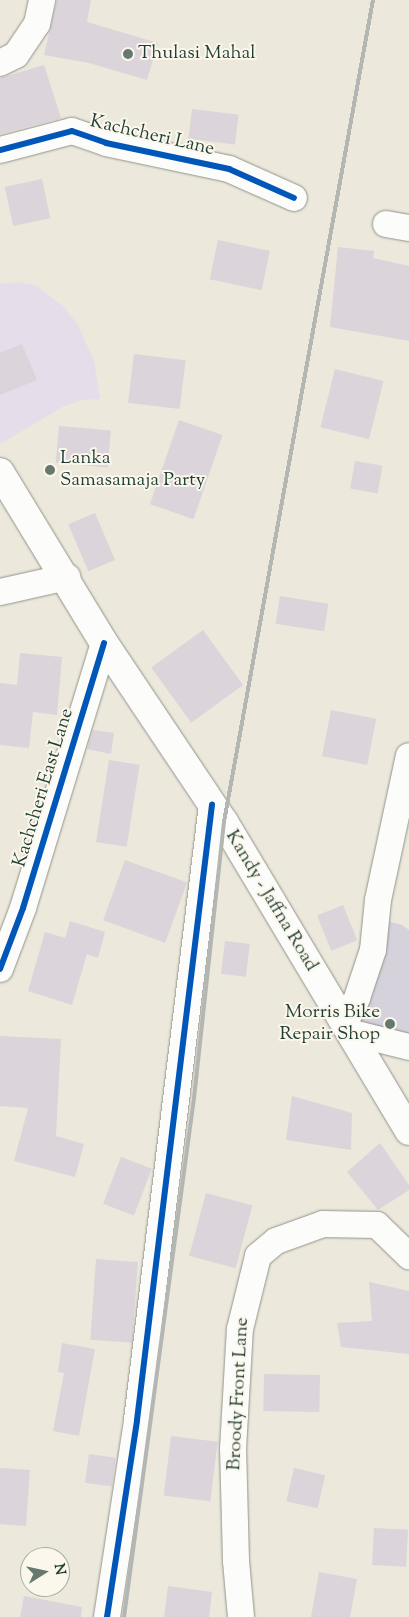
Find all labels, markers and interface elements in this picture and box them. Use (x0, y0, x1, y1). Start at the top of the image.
place label: Thulasi Mahal (138, 43, 256, 65)
marker: Thulasi Mahal (122, 48, 134, 60)
street label: Kachcheri Lane (88, 111, 216, 161)
place label: Lanka Samasamaja Party (60, 448, 205, 492)
marker: Lanka Samasamaja Party (44, 464, 56, 476)
street label: Kachcheri East Lane (9, 706, 79, 870)
street label: Kandy - Jaffna Road (220, 826, 322, 976)
place label: Morris Bike Repair Shop (279, 1002, 380, 1046)
marker: Morris Bike Repair Shop (384, 1018, 396, 1030)
street label: Broody Front Lane (224, 1317, 254, 1471)
north arrow (20, 1547, 70, 1597)
text: N (48, 1562, 70, 1577)

